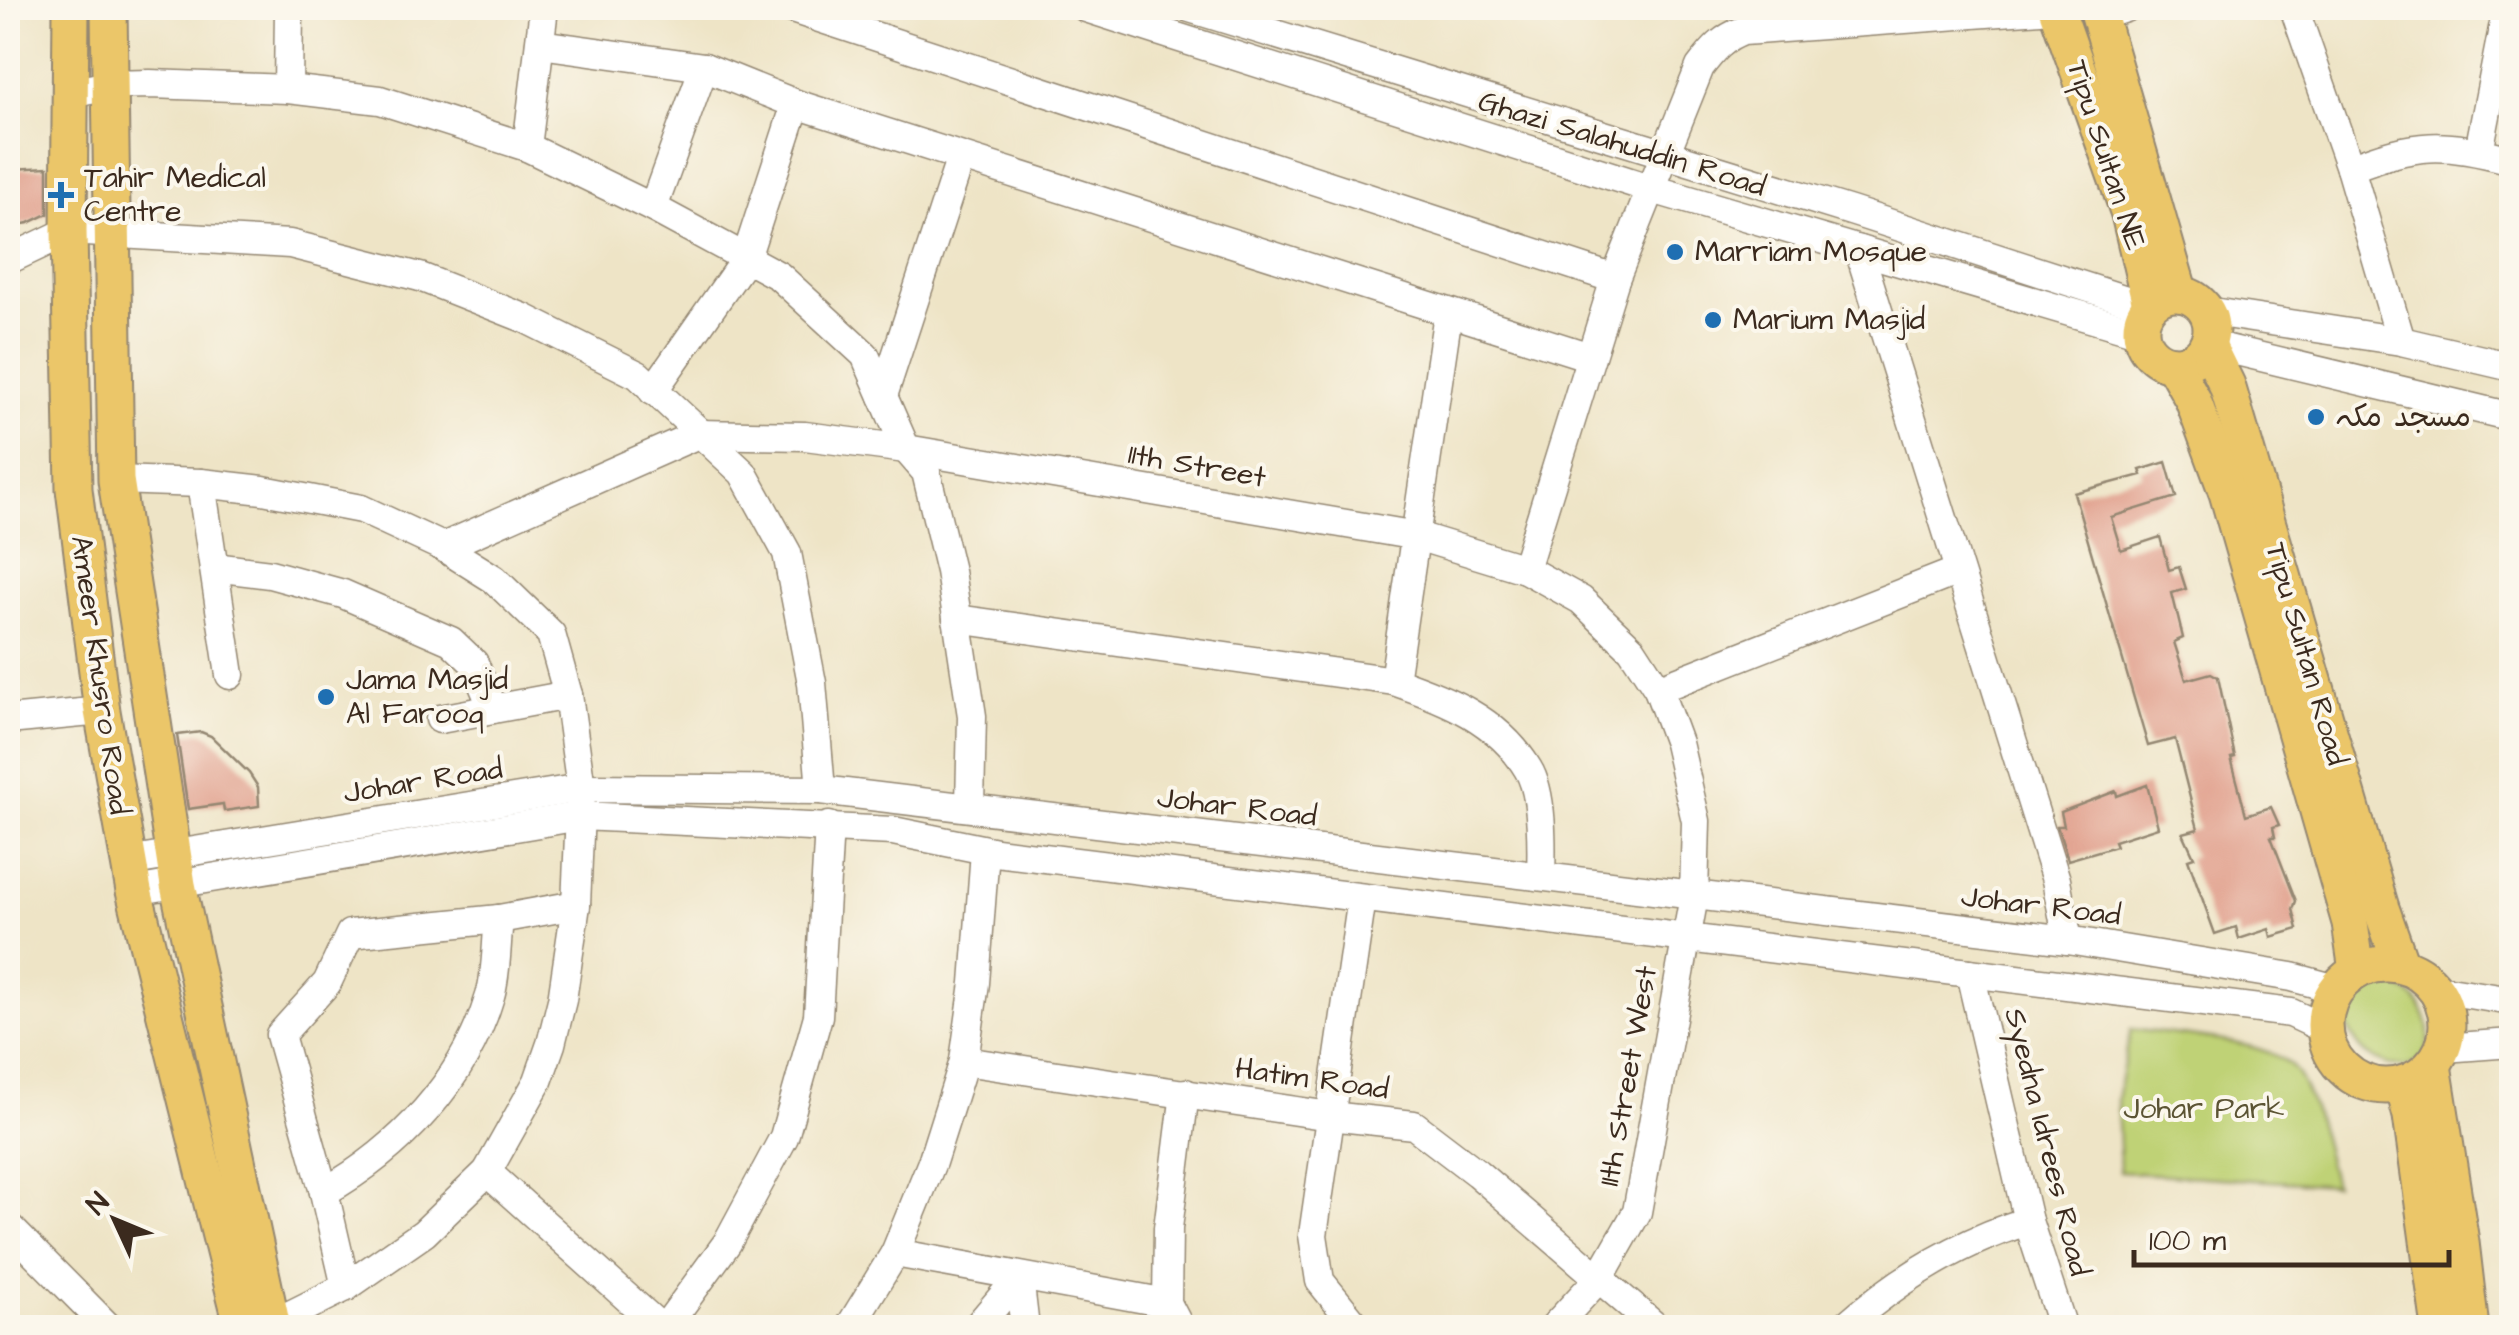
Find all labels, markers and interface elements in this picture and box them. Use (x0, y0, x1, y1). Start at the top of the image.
street label: Tipu Sultan NE (2056, 55, 2157, 256)
street label: Ghazi Salahuddin Road (1473, 80, 1771, 208)
place label: Tahir Medical Centre (84, 157, 266, 233)
marker: Tahir Medical Centre (48, 182, 74, 208)
place label: Marriam Mosque (1695, 231, 1927, 273)
marker: Marriam Mosque (1664, 241, 1686, 263)
place label: Marium Masjid (1733, 299, 1925, 341)
marker: Marium Masjid (1702, 309, 1724, 331)
place label: مسجد مکہ (2336, 396, 2471, 438)
marker: مسجد مکہ (2305, 406, 2327, 428)
street label: 11th Street (1125, 433, 1269, 499)
street label: Ameer Khusro Road (60, 533, 140, 817)
street label: Tipu Sultan Road (2254, 538, 2358, 770)
place label: Jama Masjid Al Farooq (346, 659, 508, 735)
marker: Jama Masjid Al Farooq (315, 686, 337, 708)
street label: Johar Road (341, 748, 505, 814)
street label: Johar Road (1155, 776, 1319, 838)
street label: Johar Road (1959, 875, 2123, 937)
street label: 11th Street West (1588, 963, 1668, 1189)
street label: Syedna Idrees Road (1992, 1004, 2101, 1281)
street label: Hatim Road (1233, 1047, 1391, 1111)
park label: Johar Park (2124, 1088, 2284, 1130)
north arrow (65, 1170, 165, 1270)
text: N (78, 1183, 119, 1224)
scale bar (2134, 1205, 2449, 1267)
text: 100 m (2149, 1220, 2227, 1262)

